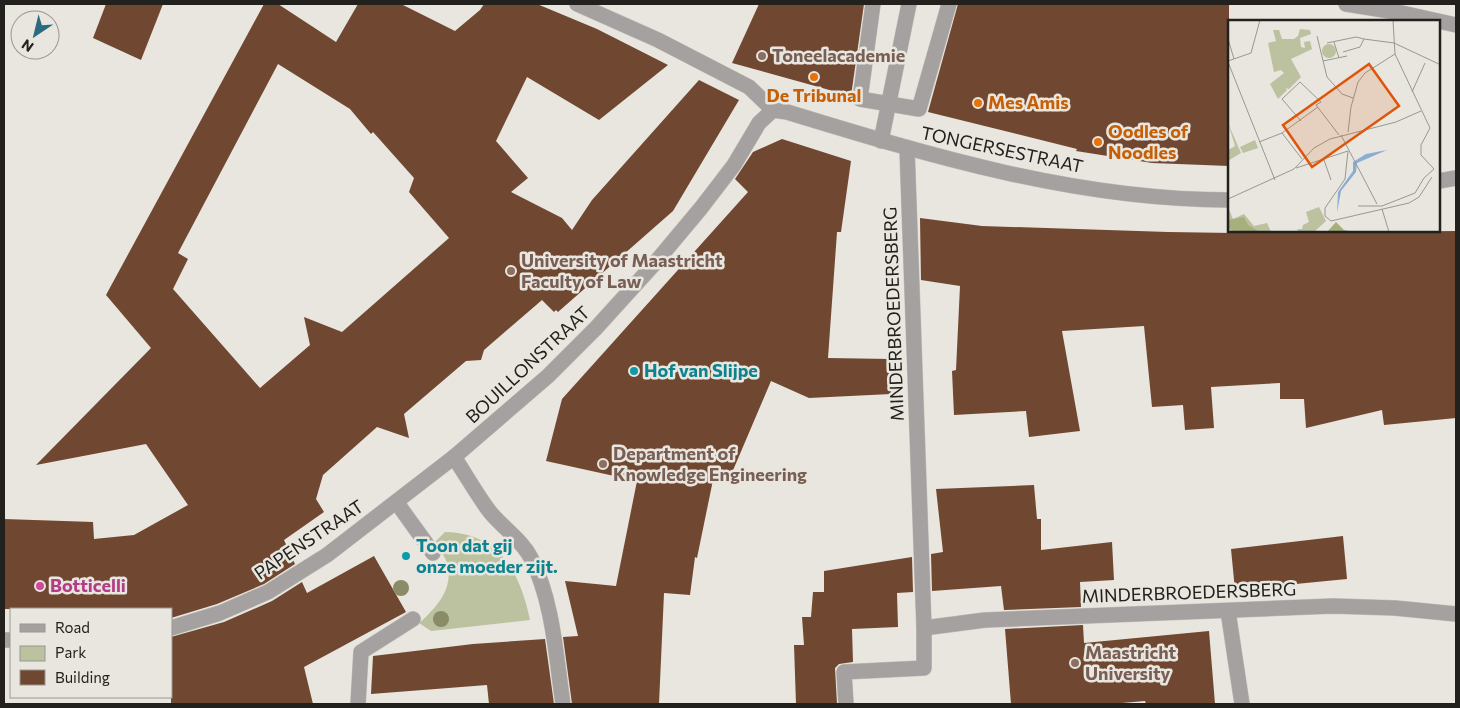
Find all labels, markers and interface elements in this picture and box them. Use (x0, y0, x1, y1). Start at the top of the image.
north arrow (10, 10, 60, 60)
inset map (1228, 20, 1440, 232)
text: N (18, 36, 36, 56)
place label: Toneelacademie (772, 44, 905, 66)
marker: Toneelacademie (756, 50, 768, 62)
marker: De Tribunal (808, 71, 820, 83)
place label: De Tribunal (767, 84, 861, 106)
place label: Mes Amis (988, 91, 1069, 113)
marker: Mes Amis (972, 97, 984, 109)
place label: Oodles of Noodles (1108, 120, 1189, 163)
street label: TONGERSESTRAAT (919, 121, 1085, 177)
marker: Oodles of Noodles (1092, 136, 1104, 148)
street label: MINDERBROEDERSBERG (878, 206, 908, 422)
place label: University of Maastricht Faculty of Law (521, 249, 723, 292)
marker: University of Maastricht Faculty of Law (505, 265, 517, 277)
street label: BOUILLONSTRAAT (461, 301, 594, 427)
place label: Hof van Slijpe (644, 359, 758, 381)
marker: Hof van Slijpe (628, 365, 640, 377)
place label: Department of Knowledge Engineering (613, 442, 807, 485)
marker: Department of Knowledge Engineering (597, 458, 609, 470)
street label: PAPENSTRAAT (250, 495, 367, 584)
place label: Toon dat gij onze moeder zijt. (416, 534, 558, 577)
marker: Toon dat gij onze moeder zijt. (400, 550, 412, 562)
place label: Botticelli (50, 574, 126, 596)
street label: MINDERBROEDERSBERG (1081, 577, 1297, 607)
marker: Botticelli (34, 580, 46, 592)
legend (10, 608, 172, 698)
text: Road (55, 618, 90, 636)
place label: Maastricht University (1085, 641, 1177, 684)
text: Park (55, 643, 86, 661)
marker: Maastricht University (1069, 657, 1081, 669)
text: Building (55, 668, 110, 686)

